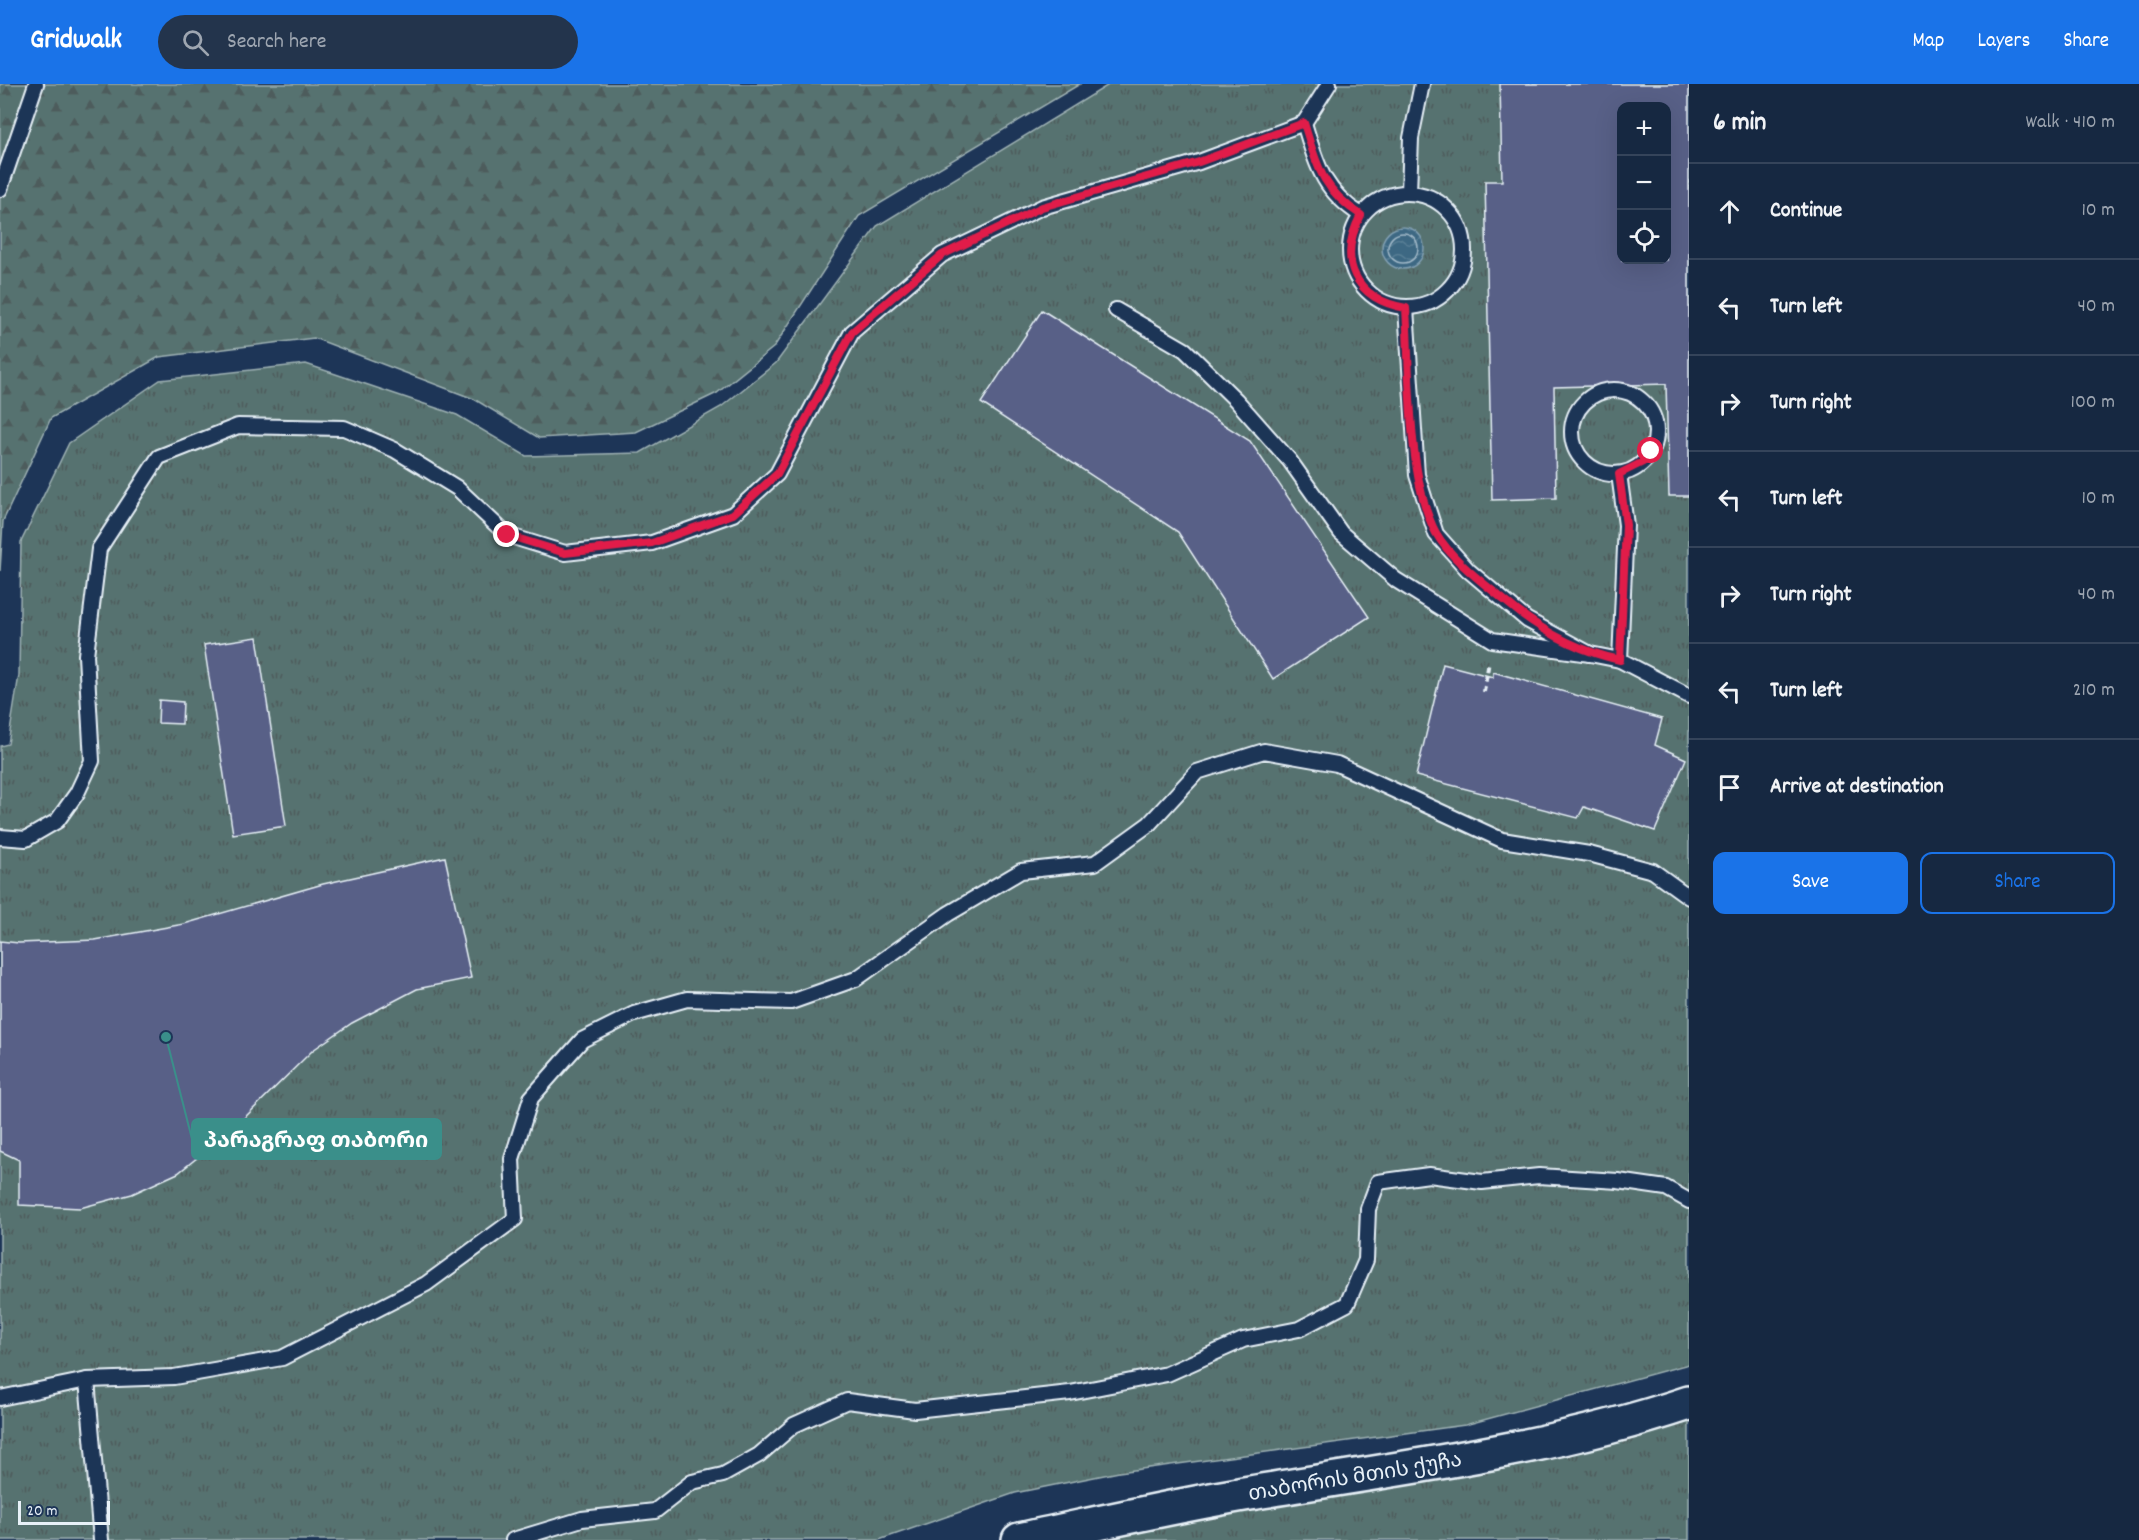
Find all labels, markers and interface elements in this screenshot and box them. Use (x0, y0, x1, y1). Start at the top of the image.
search box (158, 15, 578, 69)
text: Gridwalk (30, 22, 122, 62)
icon: search (179, 26, 212, 59)
text: Search here (227, 27, 327, 58)
text: Map (1913, 27, 1944, 57)
text: Layers (1977, 27, 2030, 57)
text: Share (2063, 27, 2109, 57)
map controls (1617, 102, 1671, 264)
button: + (1617, 102, 1671, 156)
text: 6 min (1713, 105, 1766, 142)
text: Walk · 410 m (2026, 109, 2115, 137)
button: − (1617, 156, 1671, 210)
icon: ahead (1713, 195, 1746, 228)
text: Continue (1770, 196, 1842, 227)
text: 10 m (2081, 197, 2115, 225)
button: locate (1617, 210, 1671, 264)
icon: left (1713, 291, 1746, 324)
text: Turn left (1770, 292, 1842, 323)
text: 40 m (2077, 293, 2115, 321)
icon: right (1713, 387, 1746, 420)
text: Turn right (1770, 388, 1852, 419)
text: 100 m (2071, 389, 2115, 417)
route start (1637, 437, 1663, 463)
icon: left (1713, 483, 1746, 516)
text: Turn left (1770, 484, 1842, 515)
text: 10 m (2081, 485, 2115, 513)
route end (493, 521, 519, 547)
icon: right (1713, 579, 1746, 612)
text: Turn right (1770, 580, 1852, 611)
text: 40 m (2077, 581, 2115, 609)
icon: left (1713, 675, 1746, 708)
text: Turn left (1770, 676, 1842, 707)
text: 210 m (2073, 677, 2115, 705)
icon: arrive (1713, 771, 1746, 804)
text: Arrive at destination (1770, 772, 1944, 803)
button: Save (1713, 852, 1908, 914)
button: Share (1920, 852, 2115, 914)
callout: პარაგრაფ თაბორი (192, 1119, 441, 1159)
text: პარაგრაფ თაბორი (204, 1127, 428, 1158)
street label: თაბორის მთის ქუჩა (1246, 1447, 1465, 1511)
scale bar (18, 1498, 110, 1526)
text: 20 m (27, 1500, 57, 1523)

